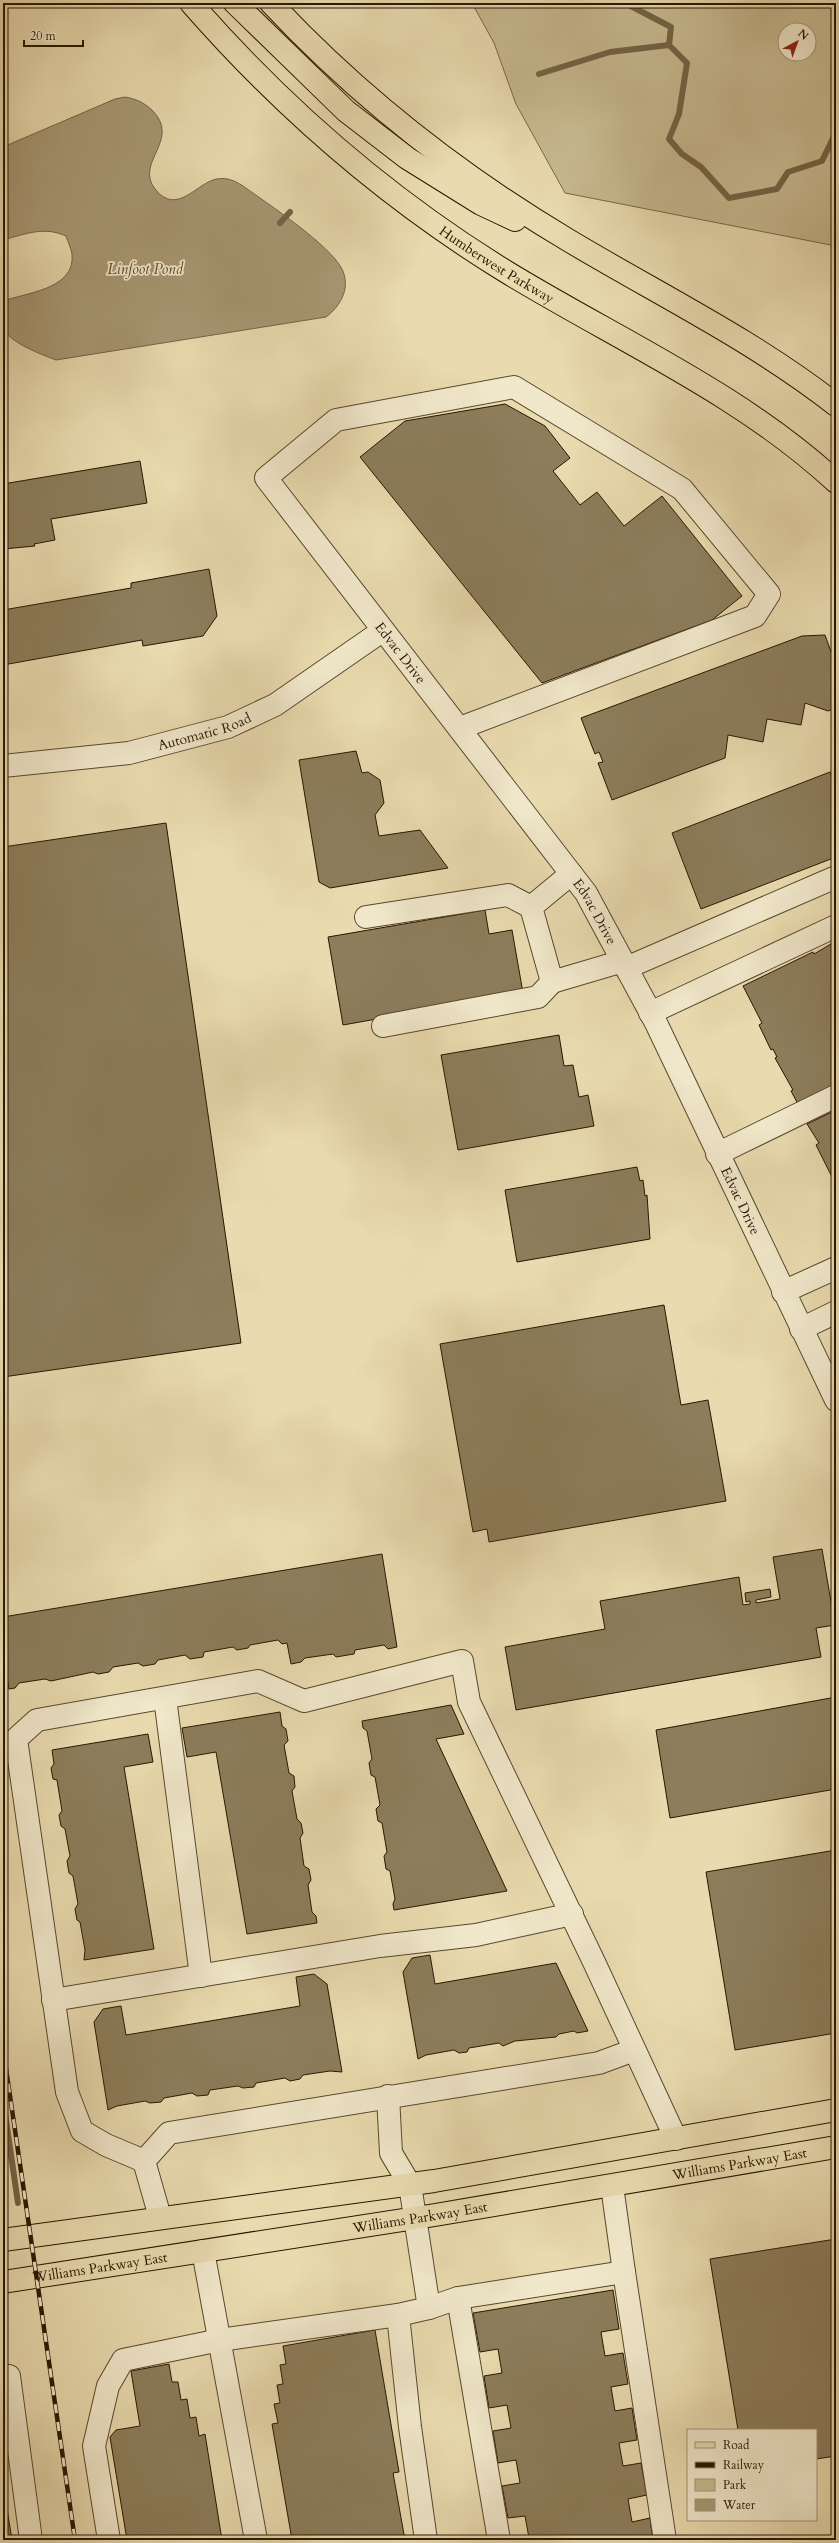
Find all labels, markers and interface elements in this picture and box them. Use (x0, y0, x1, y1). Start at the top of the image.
scale bar (24, 22, 83, 48)
north arrow (777, 22, 817, 62)
text: N (795, 26, 812, 44)
text: 20 m (30, 28, 57, 44)
street label: Humberwest Parkway (435, 222, 558, 308)
water label: Linfoot Pond (107, 259, 184, 279)
street label: Edvac Drive (370, 618, 430, 688)
street label: Automatic Road (156, 708, 255, 755)
street label: Edvac Drive (568, 875, 621, 948)
street label: Edvac Drive (716, 1164, 765, 1238)
street label: Williams Parkway East (670, 2143, 809, 2185)
street label: Williams Parkway East (350, 2197, 489, 2238)
street label: Williams Parkway East (30, 2248, 169, 2287)
legend (687, 2429, 817, 2521)
text: Road (723, 2437, 750, 2453)
text: Railway (723, 2457, 765, 2473)
text: Park (723, 2477, 747, 2493)
text: Water (722, 2497, 756, 2513)

